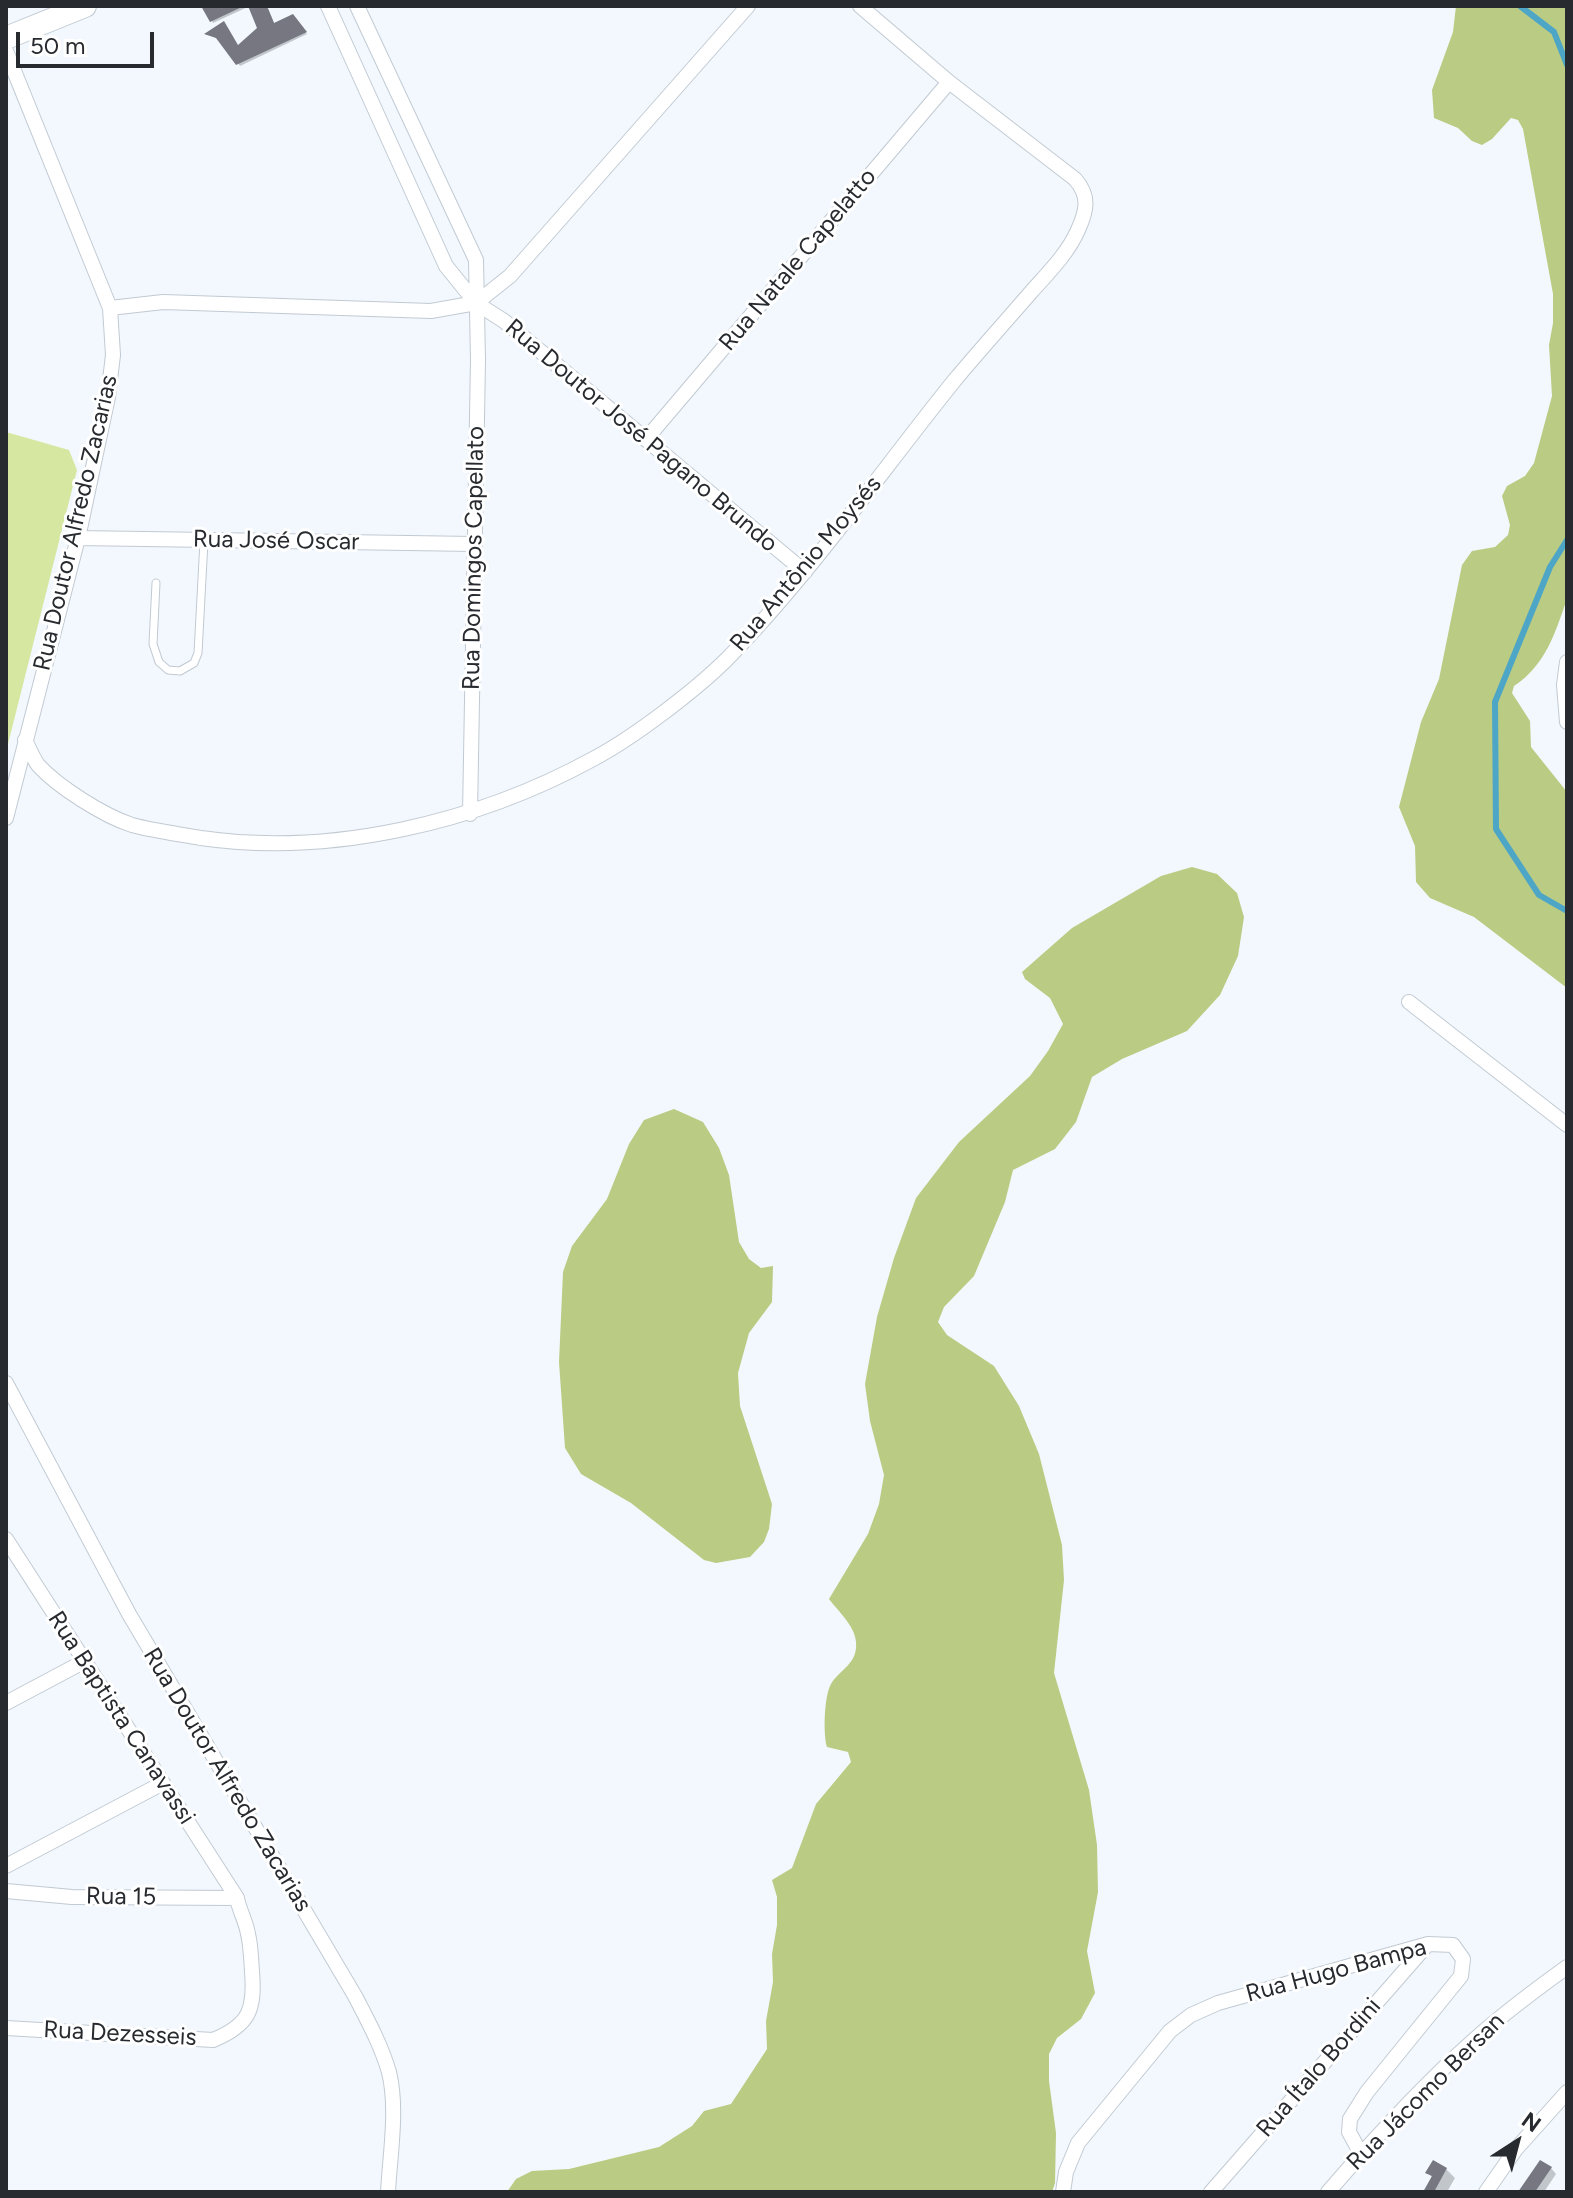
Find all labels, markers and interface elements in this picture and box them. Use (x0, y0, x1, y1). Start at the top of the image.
scale bar (20, 16, 158, 66)
text: 50 m (30, 31, 86, 60)
street label: Rua Natale Capelatto (713, 163, 883, 357)
street label: Rua Doutor José Pagano Brundo (499, 313, 783, 559)
street label: Rua Doutor Alfredo Zacarias (28, 372, 124, 674)
street label: Rua Domingos Capellato (457, 426, 491, 690)
street label: Rua Antônio Moysés (724, 470, 888, 658)
street label: Rua José Oscar (193, 525, 359, 557)
street label: Rua Baptista Canavassi (41, 1606, 201, 1830)
street label: Rua Doutor Alfredo Zacarias (137, 1643, 317, 1917)
street label: Rua 15 (86, 1882, 156, 1912)
street label: Rua Hugo Bampa (1243, 1933, 1429, 2009)
street label: Rua Ítalo Bordini (1251, 1993, 1387, 2143)
street label: Rua Jácomo Bersan (1341, 2007, 1511, 2177)
street label: Rua Dezesseis (43, 2016, 197, 2052)
north arrow (1477, 2102, 1557, 2182)
text: N (1517, 2106, 1546, 2138)

